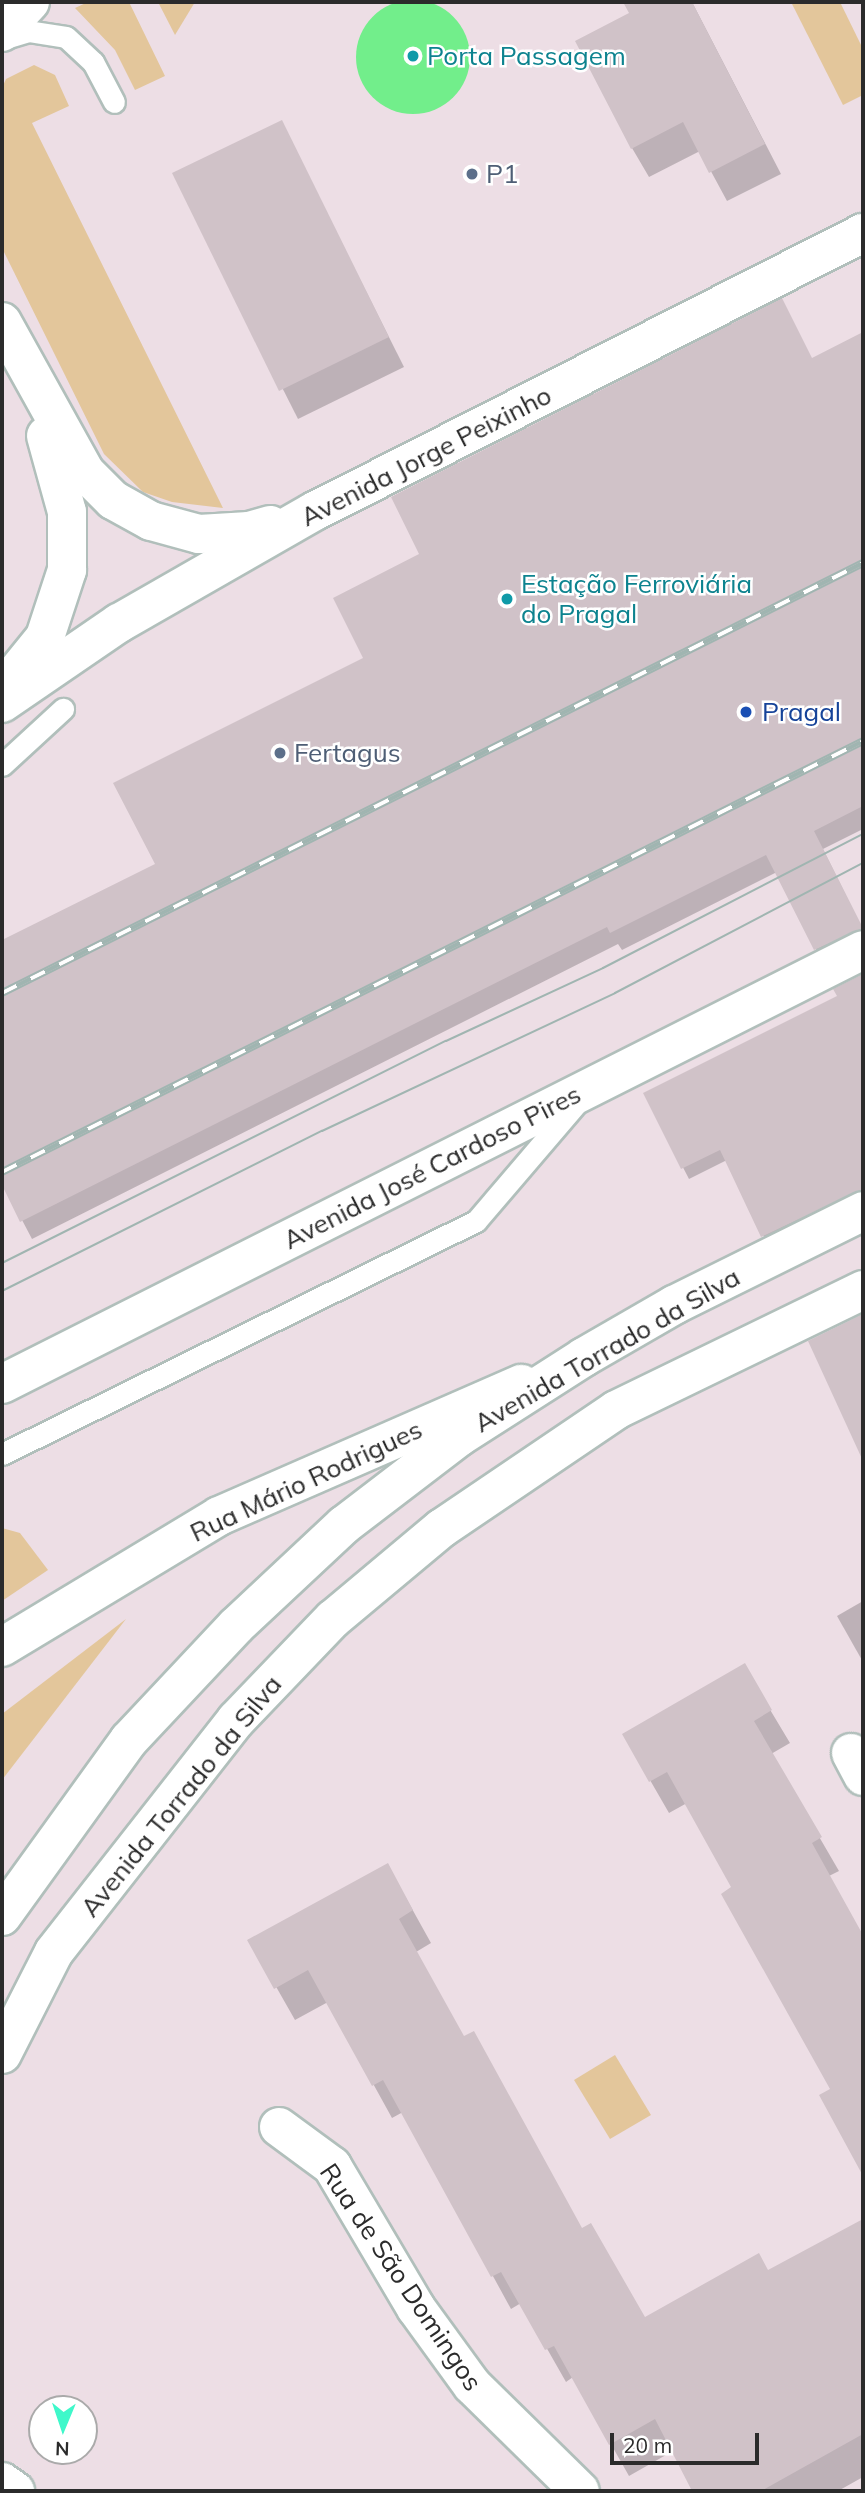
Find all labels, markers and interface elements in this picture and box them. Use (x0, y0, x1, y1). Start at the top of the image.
place label: Porta Passagem (427, 40, 626, 72)
marker: Porta Passagem (405, 48, 421, 64)
place label: P1 (486, 158, 519, 190)
marker: P1 (464, 166, 480, 182)
street label: Avenida Jorge Peixinho (296, 379, 556, 533)
place label: Estação Ferroviária do Pragal (521, 568, 752, 630)
marker: Estação Ferroviária do Pragal (499, 591, 515, 607)
place label: Pragal (762, 696, 841, 728)
marker: Pragal (736, 702, 756, 722)
place label: Fertagus (294, 737, 401, 769)
marker: Fertagus (272, 745, 288, 761)
street label: Avenida José Cardoso Pires (278, 1078, 586, 1256)
street label: Avenida Torrado da Silva (469, 1261, 745, 1439)
street label: Rua Mário Rodrigues (185, 1414, 427, 1548)
street label: Avenida Torrado da Silva (74, 1669, 288, 1923)
street label: Rua de São Domingos (313, 2157, 489, 2397)
north arrow (28, 2395, 98, 2465)
scale bar (613, 2420, 762, 2464)
text: 20 m (623, 2432, 672, 2458)
text: N (55, 2437, 70, 2461)

